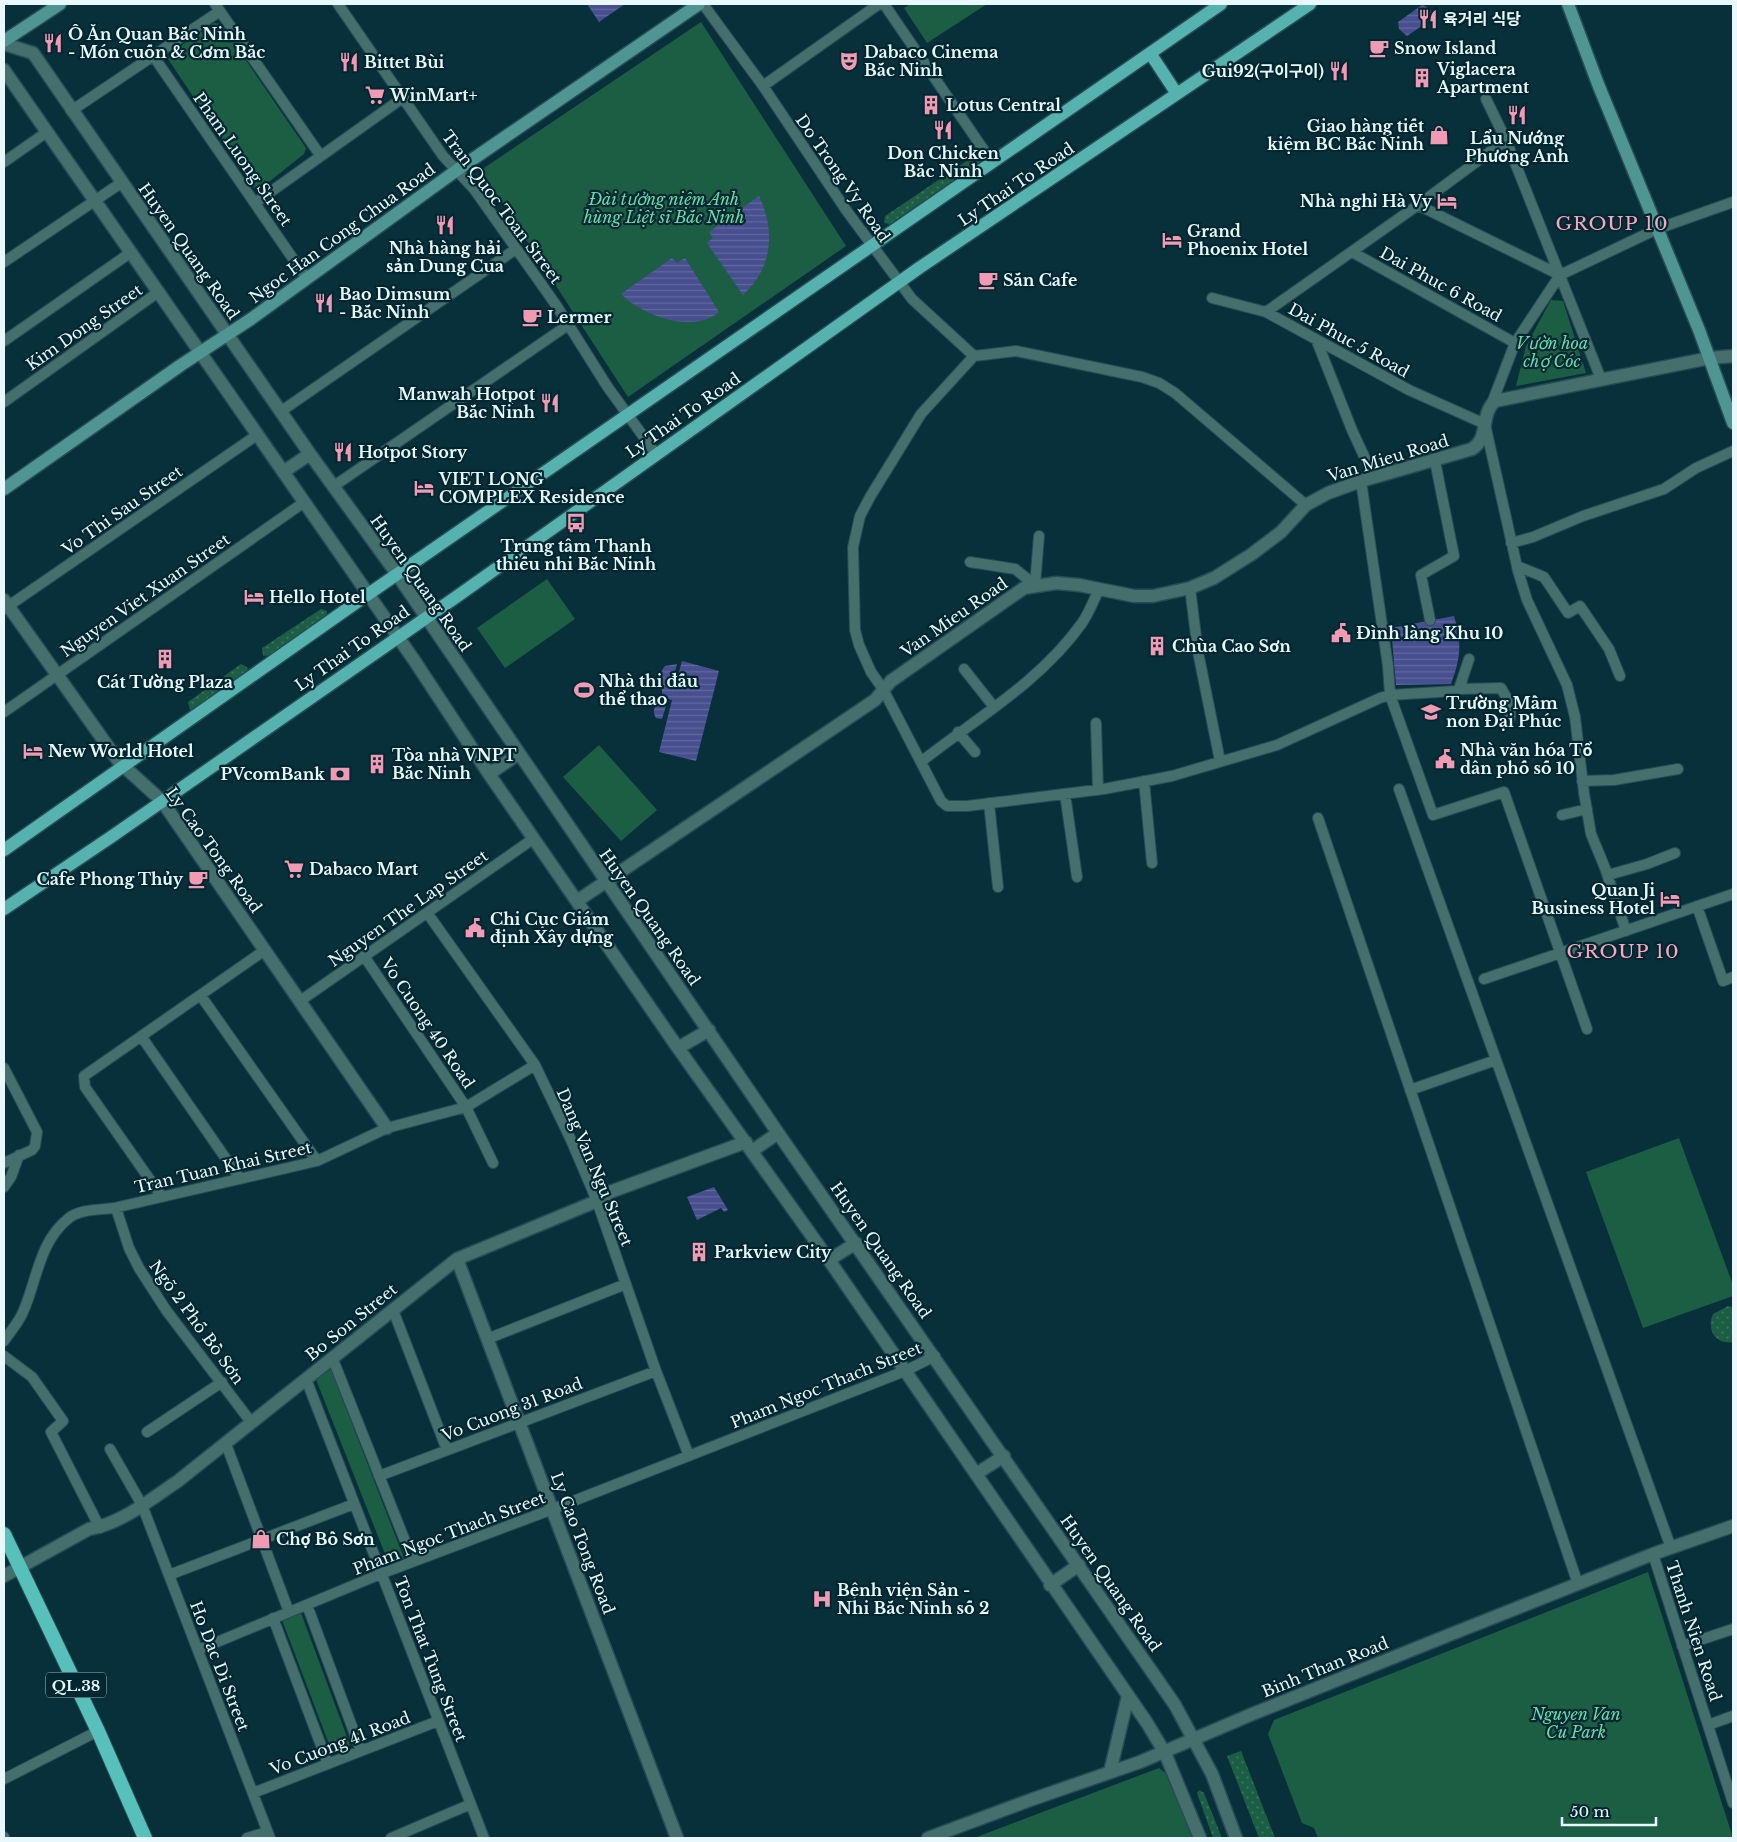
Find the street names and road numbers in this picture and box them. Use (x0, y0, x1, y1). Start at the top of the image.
street label: Pham Luong Street (189, 88, 297, 230)
street label: Do Trong Vy Road (791, 110, 895, 246)
street label: Tran Quoc Toan Street (438, 126, 566, 288)
street label: Ly Thai To Road (954, 138, 1078, 230)
street label: Ngoc Han Cong Chua Road (245, 159, 439, 307)
street label: Huyen Quang Road (134, 179, 244, 323)
street label: Dai Phuc 6 Road (1377, 242, 1506, 326)
street label: Kim Dong Street (22, 279, 146, 375)
street label: Dai Phuc 5 Road (1285, 299, 1413, 382)
street label: Ly Thai To Road (622, 368, 744, 462)
street label: Van Mieu Road (1324, 430, 1451, 486)
street label: Vo Thi Sau Street (57, 461, 186, 560)
street label: Huyen Quang Road (366, 511, 476, 655)
street label: Nguyen Viet Xuan Street (57, 529, 233, 661)
street label: Van Mieu Road (896, 573, 1011, 662)
street label: Ly Thai To Road (291, 601, 413, 695)
street label: Ly Cao Tong Road (162, 783, 266, 917)
street label: Nguyen The Lap Street (324, 845, 492, 971)
street label: Huyen Quang Road (595, 845, 705, 989)
street label: Vo Cuong 40 Road (376, 953, 479, 1092)
street label: Dang Van Ngu Street (553, 1085, 637, 1249)
street label: Tran Tuan Khai Street (133, 1137, 313, 1197)
street label: Huyen Quang Road (826, 1178, 936, 1322)
street label: Ngõ 2 Phố Bồ Sơn (145, 1256, 249, 1388)
street label: Bo Son Street (301, 1279, 401, 1365)
street label: Pham Ngoc Thach Street (728, 1337, 924, 1433)
street label: Vo Cuong 31 Road (438, 1373, 586, 1445)
street label: Ly Cao Tong Road (547, 1469, 619, 1617)
street label: Pham Ngoc Thach Street (350, 1487, 548, 1579)
street label: Huyen Quang Road (1056, 1511, 1166, 1655)
street label: Thanh Nien Road (1662, 1558, 1726, 1704)
street label: Ton That Tung Street (390, 1574, 472, 1744)
street label: Ho Dac Di Street (186, 1598, 254, 1734)
street label: Binh Than Road (1259, 1632, 1391, 1702)
road number: QL.38 (46, 1672, 106, 1698)
street label: Vo Cuong 41 Road (266, 1707, 413, 1779)

